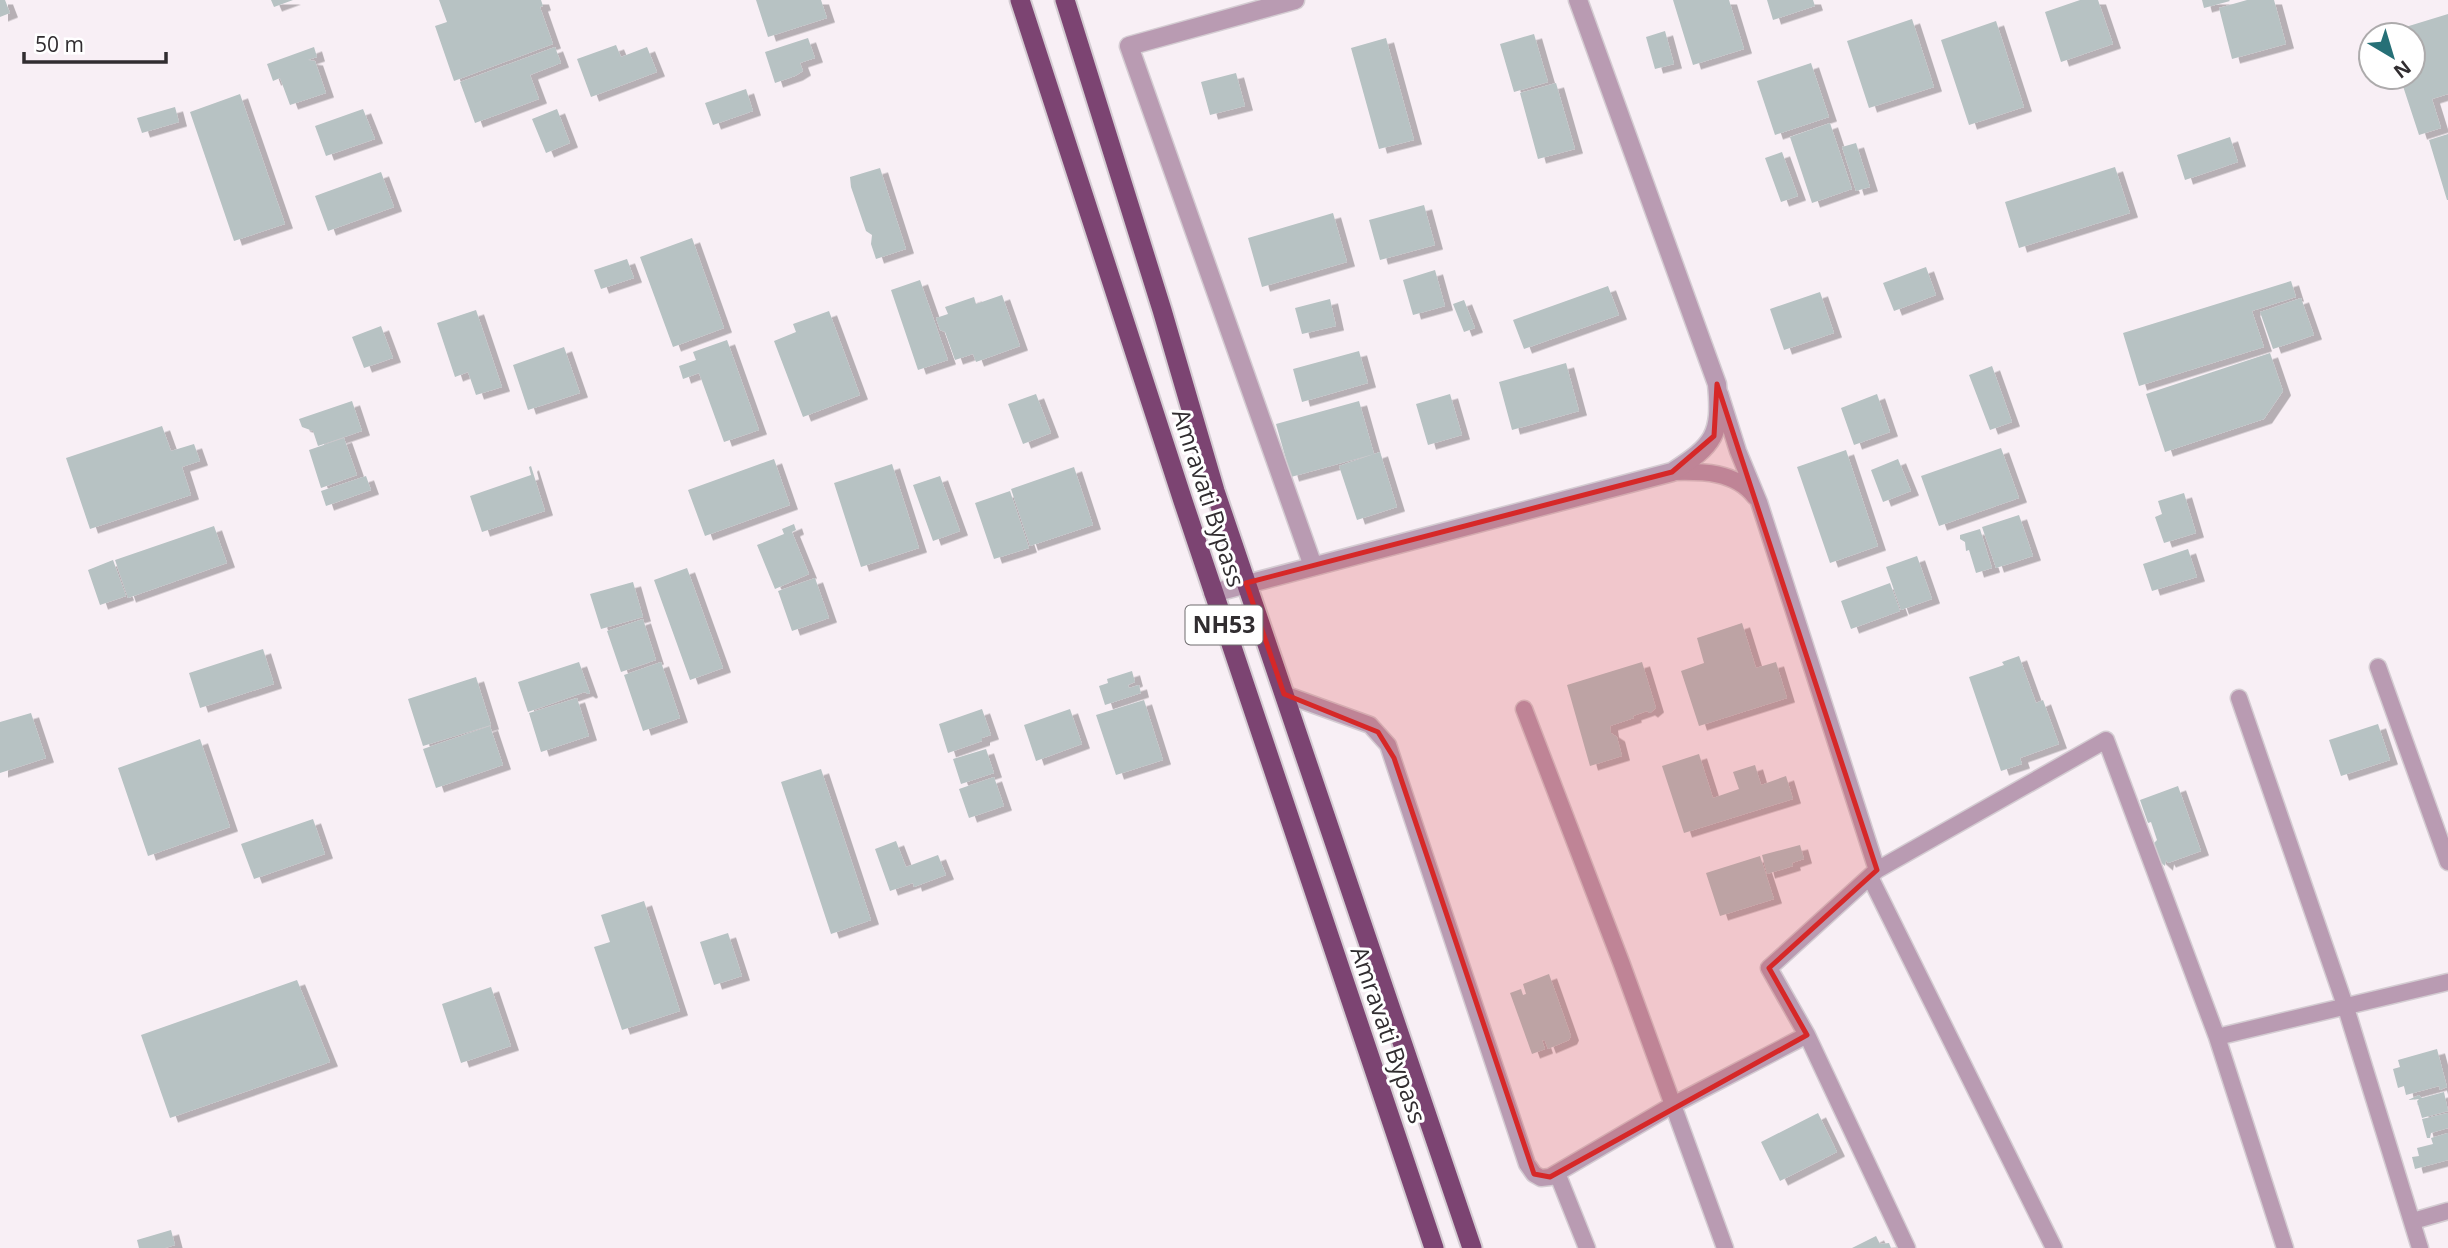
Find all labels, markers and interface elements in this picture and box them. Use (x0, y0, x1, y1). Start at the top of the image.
scale bar (24, 21, 166, 65)
north arrow (2357, 21, 2427, 91)
text: 50 m (35, 30, 84, 58)
text: N (2388, 54, 2417, 84)
street label: Amravati Bypass (1165, 404, 1254, 591)
road number: NH53 (1186, 606, 1262, 645)
street label: Amravati Bypass (1344, 942, 1435, 1127)

